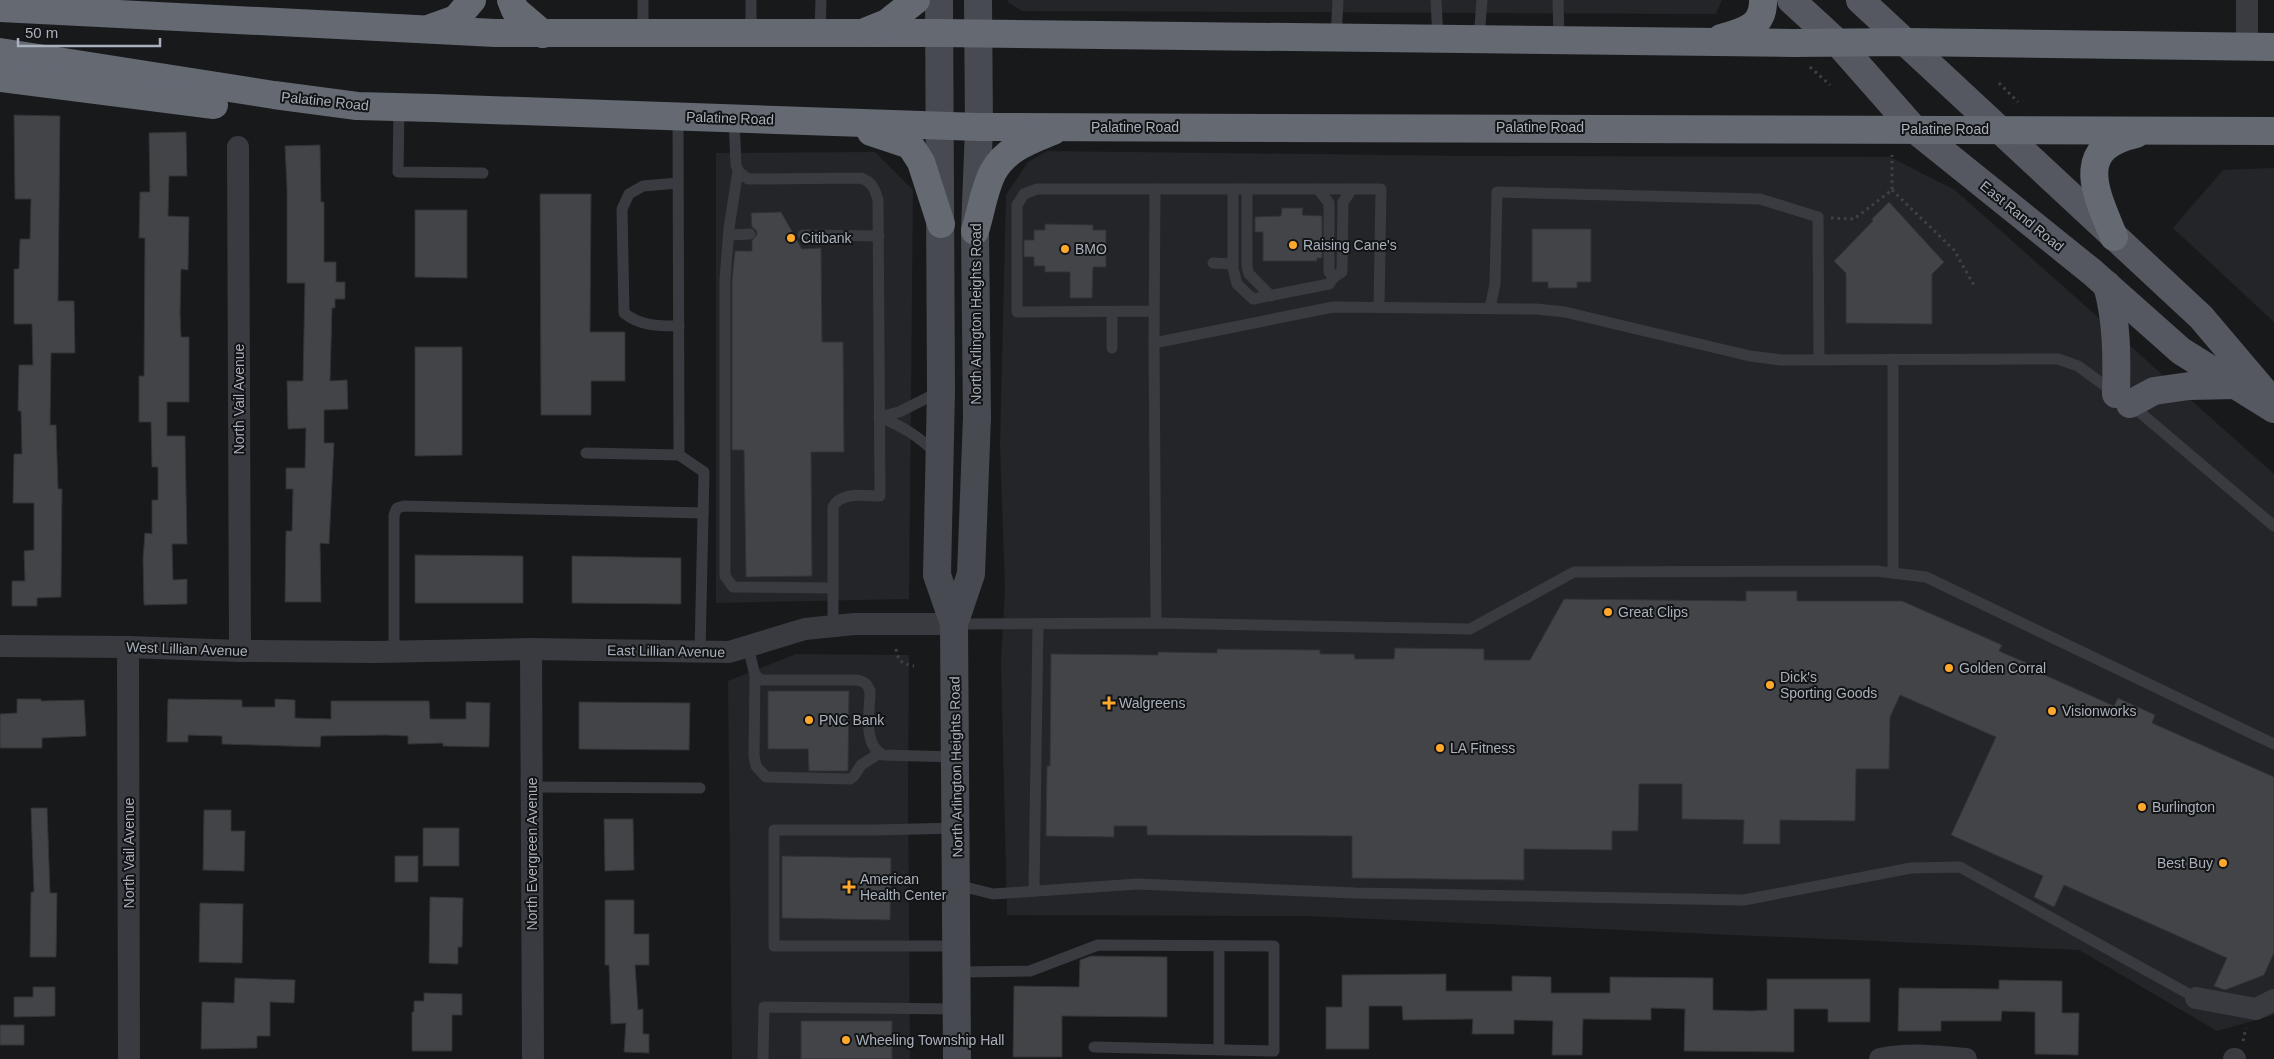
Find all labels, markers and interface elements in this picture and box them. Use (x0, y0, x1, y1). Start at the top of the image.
scale bar (18, 15, 160, 47)
text: 50 m (25, 24, 58, 41)
street label: Palatine Road (280, 88, 370, 114)
street label: Palatine Road (686, 108, 774, 128)
street label: Palatine Road (1091, 119, 1179, 135)
street label: Palatine Road (1496, 119, 1584, 135)
street label: Palatine Road (1901, 121, 1989, 137)
street label: East Rand Road (1977, 177, 2067, 255)
street label: North Arlington Heights Road (968, 223, 984, 405)
place label: Citibank (801, 230, 853, 246)
marker: Citibank (785, 232, 797, 244)
place label: Raising Cane's (1303, 237, 1397, 253)
marker: Raising Cane's (1287, 239, 1299, 251)
place label: BMO (1075, 241, 1107, 257)
marker: BMO (1059, 243, 1071, 255)
street label: North Vail Avenue (231, 343, 247, 454)
place label: Great Clips (1618, 604, 1688, 620)
marker: Great Clips (1602, 606, 1614, 618)
street label: West Lillian Avenue (126, 639, 248, 659)
street label: East Lillian Avenue (607, 642, 725, 660)
place label: Golden Corral (1959, 660, 2046, 676)
marker: Golden Corral (1943, 662, 1955, 674)
place label: Dick's Sporting Goods (1780, 669, 1877, 701)
street label: North Arlington Heights Road (946, 676, 966, 858)
marker: Dick's Sporting Goods (1764, 679, 1776, 691)
place label: Walgreens (1119, 695, 1185, 711)
marker: Walgreens (1103, 697, 1115, 709)
place label: Visionworks (2062, 703, 2136, 719)
marker: Visionworks (2046, 705, 2058, 717)
place label: PNC Bank (819, 712, 885, 728)
marker: PNC Bank (803, 714, 815, 726)
place label: LA Fitness (1450, 740, 1515, 756)
marker: LA Fitness (1434, 742, 1446, 754)
street label: North Evergreen Avenue (524, 777, 540, 931)
street label: North Vail Avenue (121, 797, 137, 908)
place label: Burlington (2152, 799, 2215, 815)
marker: Burlington (2136, 801, 2148, 813)
place label: Best Buy (2157, 855, 2213, 871)
marker: Best Buy (2217, 857, 2229, 869)
place label: American Health Center (860, 871, 947, 903)
marker: American Health Center (842, 880, 856, 894)
place label: Wheeling Township Hall (856, 1032, 1004, 1048)
marker: Wheeling Township Hall (840, 1034, 852, 1046)

